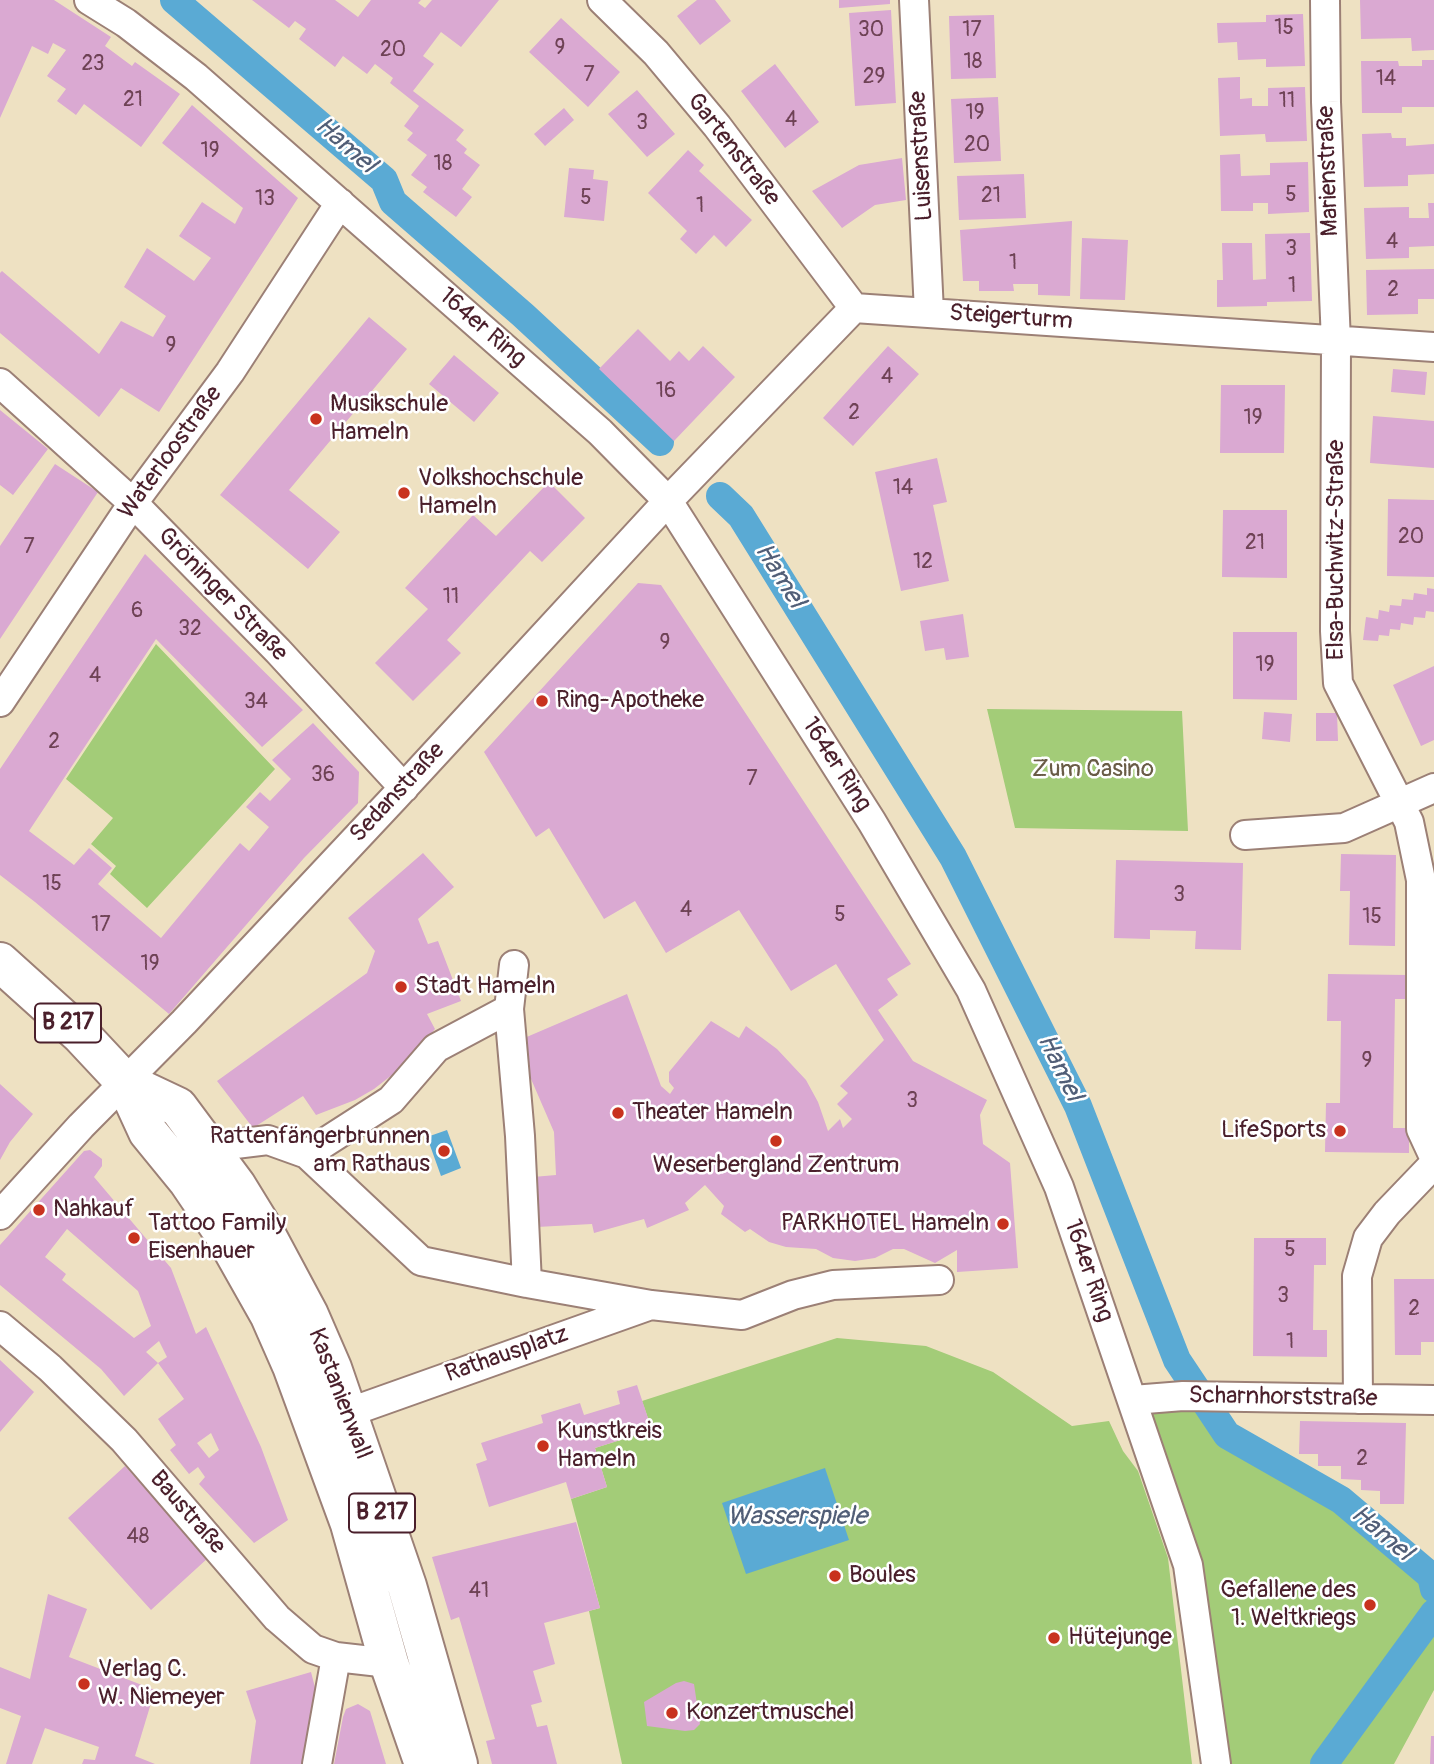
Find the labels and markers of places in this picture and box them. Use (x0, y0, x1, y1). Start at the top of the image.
place label: Musikschule Hameln (330, 391, 448, 447)
marker: Musikschule Hameln (308, 411, 324, 427)
place label: Volkshochschule Hameln (418, 465, 583, 521)
marker: Volkshochschule Hameln (396, 485, 412, 501)
place label: Ring-Apotheke (556, 687, 704, 715)
marker: Ring-Apotheke (534, 693, 550, 709)
place label: Stadt Hameln (415, 973, 555, 1001)
marker: Stadt Hameln (393, 979, 409, 995)
place label: Theater Hameln (632, 1099, 793, 1127)
marker: Theater Hameln (610, 1105, 626, 1121)
place label: LifeSports (1221, 1117, 1326, 1145)
place label: Rattenfängerbrunnen am Rathaus (210, 1123, 430, 1179)
marker: LifeSports (1332, 1123, 1348, 1139)
marker: Weserbergland Zentrum (768, 1133, 784, 1149)
marker: Rattenfängerbrunnen am Rathaus (436, 1143, 452, 1159)
place label: Weserbergland Zentrum (653, 1152, 899, 1180)
place label: Nahkauf (53, 1196, 134, 1224)
marker: Nahkauf (31, 1202, 47, 1218)
place label: Tattoo Family Eisenhauer (148, 1210, 286, 1266)
place label: PARKHOTEL Hameln (781, 1210, 989, 1238)
marker: PARKHOTEL Hameln (995, 1216, 1011, 1232)
marker: Tattoo Family Eisenhauer (126, 1230, 142, 1246)
place label: Kunstkreis Hameln (557, 1418, 662, 1474)
marker: Kunstkreis Hameln (535, 1438, 551, 1454)
place label: Boules (849, 1562, 916, 1590)
marker: Boules (827, 1568, 843, 1584)
place label: Gefallene des 1. Weltkriegs (1220, 1577, 1356, 1633)
marker: Gefallene des 1. Weltkriegs (1362, 1597, 1378, 1613)
place label: Hütejunge (1068, 1624, 1172, 1652)
marker: Hütejunge (1046, 1630, 1062, 1646)
place label: Verlag C. W. Niemeyer (98, 1656, 225, 1712)
marker: Verlag C. W. Niemeyer (76, 1676, 92, 1692)
place label: Konzertmuschel (686, 1699, 854, 1727)
marker: Konzertmuschel (664, 1705, 680, 1721)

